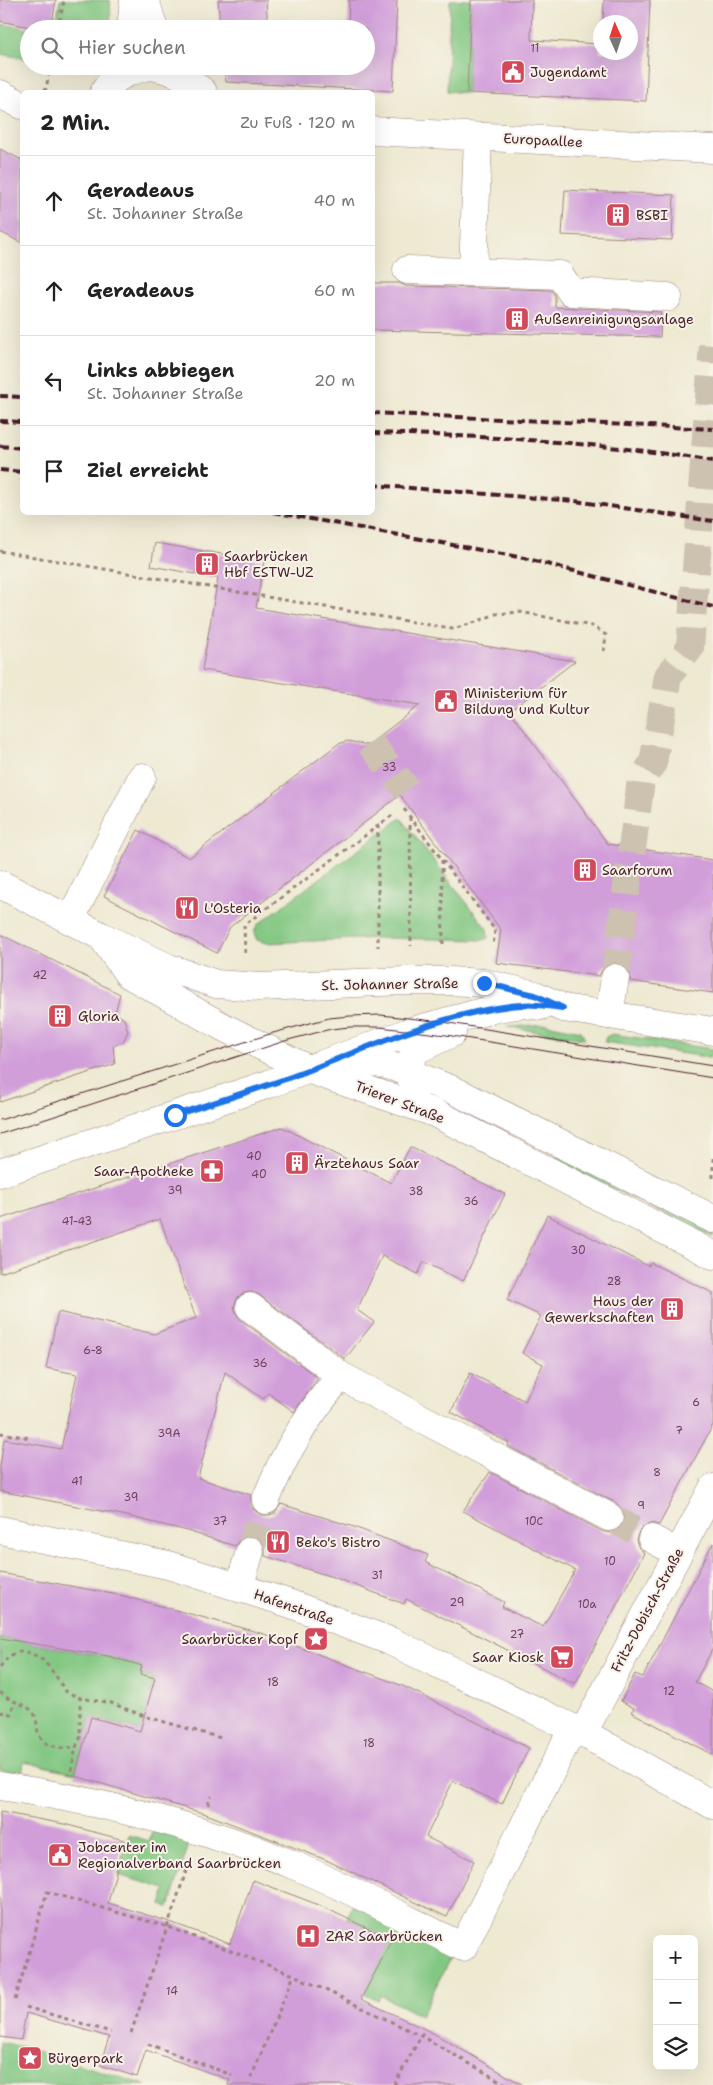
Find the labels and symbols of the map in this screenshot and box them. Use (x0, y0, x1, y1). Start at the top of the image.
north arrow (593, 15, 638, 60)
house number: 11 (531, 41, 539, 56)
public building icon: Jugendamt (500, 59, 526, 85)
place label: Jugendamt (530, 63, 607, 81)
street label: Europaallee (503, 129, 583, 151)
building icon: BSBI (605, 202, 631, 228)
place label: BSBI (636, 206, 668, 224)
building icon: Außenreinigungsanlage (504, 306, 530, 332)
place label: Außenreinigungsanlage (534, 310, 694, 328)
place label: Saarbrücken Hbf ESTW-UZ (224, 547, 314, 581)
building icon: Saarbrücken Hbf ESTW-UZ (194, 551, 220, 577)
place label: Ministerium für Bildung und Kultur (464, 684, 590, 718)
public building icon: Ministerium für Bildung und Kultur (433, 688, 459, 714)
house number: 33 (382, 760, 396, 775)
building icon: Saarforum (572, 857, 598, 883)
place label: Saarforum (602, 861, 672, 879)
restaurant icon: L'Osteria (174, 895, 200, 921)
place label: L'Osteria (204, 899, 262, 917)
house number: 42 (33, 968, 47, 983)
route end (473, 972, 496, 995)
street label: St. Johanner Straße (321, 974, 459, 994)
building icon: Gloria (47, 1003, 73, 1029)
place label: Gloria (78, 1007, 120, 1025)
street label: Trierer Straße (352, 1077, 448, 1127)
route start (164, 1104, 187, 1127)
house number: 40 (246, 1149, 262, 1164)
building icon: Ärztehaus Saar (284, 1150, 310, 1176)
place label: Ärztehaus Saar (314, 1154, 420, 1172)
pharmacy icon: Saar-Apotheke (199, 1158, 225, 1184)
place label: Saar-Apotheke (94, 1162, 194, 1180)
house number: 40 (251, 1167, 267, 1182)
house number: 39 (168, 1183, 182, 1198)
house number: 38 (408, 1184, 424, 1199)
house number: 36 (463, 1194, 479, 1209)
house number: 41-43 (62, 1214, 92, 1229)
house number: 30 (570, 1243, 586, 1258)
house number: 28 (606, 1274, 622, 1289)
place label: Haus der Gewerkschaften (544, 1292, 654, 1326)
building icon: Haus der Gewerkschaften (659, 1296, 685, 1322)
house number: 6-8 (83, 1343, 103, 1358)
house number: 36 (252, 1356, 268, 1371)
house number: 6 (692, 1395, 700, 1410)
house number: 7 (675, 1423, 683, 1438)
house number: 39A (158, 1426, 180, 1441)
house number: 8 (653, 1465, 661, 1480)
house number: 41 (71, 1474, 83, 1489)
house number: 39 (124, 1490, 138, 1505)
house number: 9 (637, 1498, 645, 1513)
house number: 37 (213, 1514, 228, 1529)
house number: 10C (525, 1514, 544, 1529)
restaurant icon: Beko's Bistro (265, 1529, 291, 1555)
place label: Beko's Bistro (296, 1533, 380, 1551)
street label: Fritz-Dobisch-Straße (607, 1545, 687, 1675)
house number: 10 (604, 1554, 616, 1569)
house number: 31 (371, 1568, 383, 1583)
street label: Hafenstraße (252, 1585, 337, 1629)
house number: 29 (450, 1595, 464, 1610)
house number: 10a (578, 1597, 596, 1612)
place icon: Saarbrücker Kopf (303, 1626, 329, 1652)
house number: 27 (510, 1627, 525, 1642)
place label: Saarbrücker Kopf (181, 1630, 299, 1648)
supermarket icon: Saar Kiosk (549, 1644, 575, 1670)
place label: Saar Kiosk (472, 1648, 544, 1666)
house number: 18 (267, 1675, 279, 1690)
house number: 12 (663, 1684, 675, 1699)
house number: 18 (363, 1736, 375, 1751)
place label: Jobcenter im Regionalverband Saarbrücken (78, 1838, 281, 1872)
public building icon: Jobcenter im Regionalverband Saarbrücken (47, 1842, 73, 1868)
hospital icon: ZAR Saarbrücken (295, 1923, 321, 1949)
place label: ZAR Saarbrücken (326, 1927, 443, 1945)
house number: 14 (166, 1984, 178, 1999)
place icon: Bürgerpark (17, 2045, 43, 2071)
place label: Bürgerpark (48, 2049, 123, 2067)

